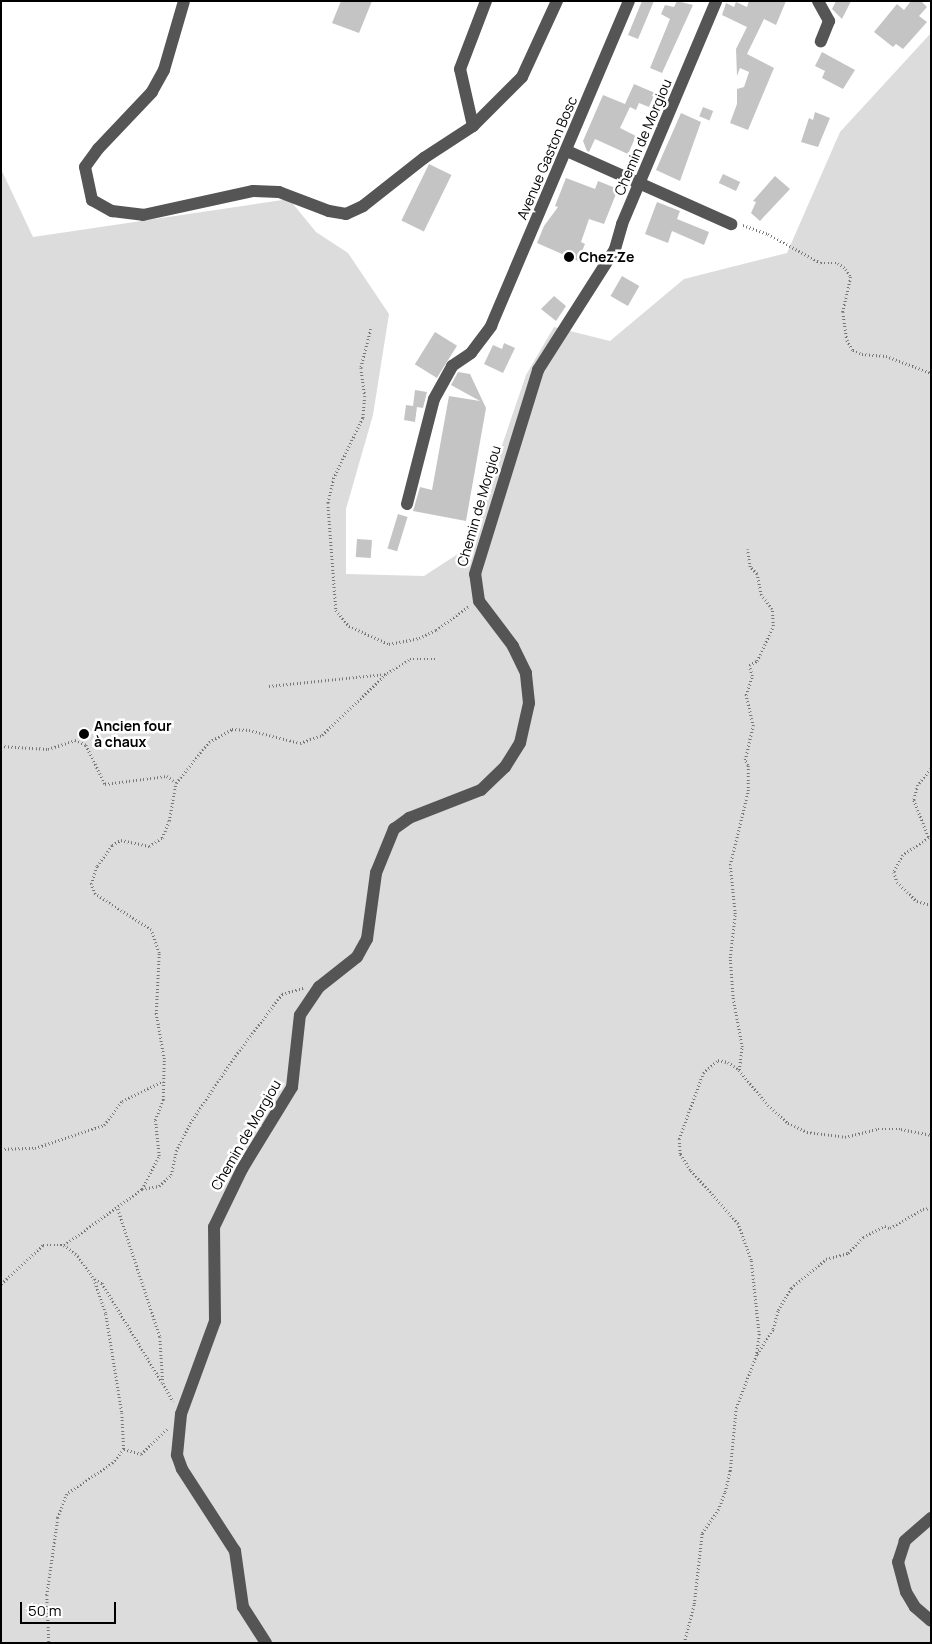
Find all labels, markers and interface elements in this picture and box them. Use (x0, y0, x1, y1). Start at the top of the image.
street label: Chemin de Morgiou (611, 76, 675, 198)
street label: Avenue Gaston Bosc (513, 94, 581, 222)
place label: Chez Ze (579, 249, 635, 265)
marker: Chez Ze (563, 251, 575, 263)
street label: Chemin de Morgiou (454, 444, 504, 568)
place label: Ancien four à chaux (94, 718, 172, 750)
marker: Ancien four à chaux (78, 728, 90, 740)
street label: Chemin de Morgiou (208, 1077, 284, 1193)
scale bar (22, 1592, 119, 1624)
text: 50 m (28, 1600, 62, 1621)

